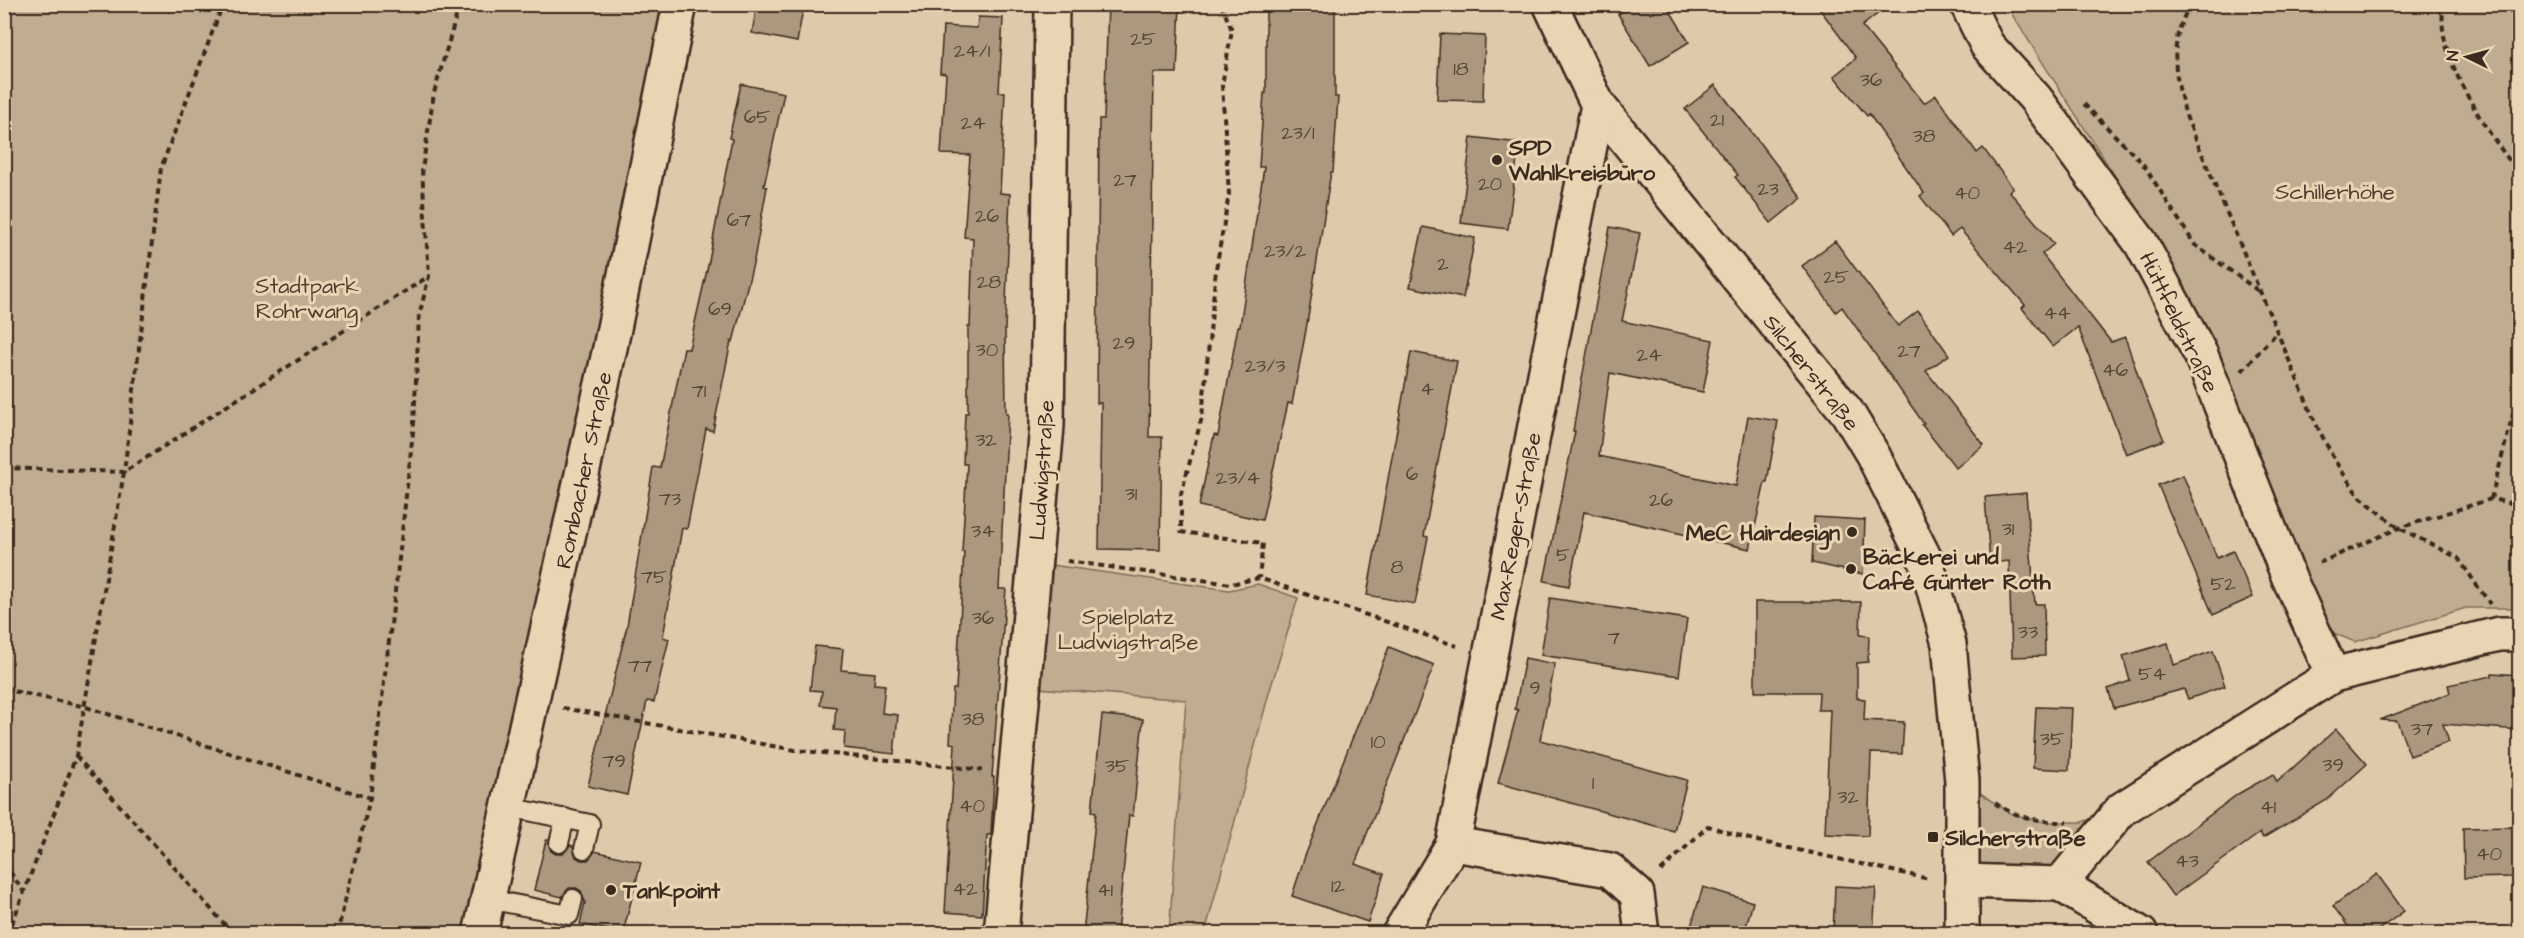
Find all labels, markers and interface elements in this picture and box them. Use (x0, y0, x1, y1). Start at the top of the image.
house number: 25 (1130, 25, 1156, 53)
north arrow (2437, 27, 2497, 87)
house number: 24/1 (954, 37, 991, 65)
text: N (2442, 50, 2464, 62)
house number: 18 (1453, 55, 1469, 83)
house number: 36 (1860, 66, 1883, 94)
house number: 65 (744, 103, 770, 131)
house number: 21 (1710, 106, 1724, 134)
house number: 24 (960, 109, 986, 137)
house number: 23/1 (1281, 119, 1315, 147)
house number: 38 (1912, 122, 1936, 150)
place label: SPD Wahlkreisbüro (1508, 133, 1656, 189)
marker: SPD Wahlkreisbüro (1490, 153, 1504, 167)
house number: 27 (1113, 166, 1137, 194)
house number: 20 (1478, 170, 1502, 198)
house number: 23 (1757, 175, 1779, 203)
park label: Schillerhöhe (2275, 177, 2395, 208)
house number: 40 (1954, 179, 1980, 207)
house number: 26 (975, 202, 999, 230)
house number: 67 (727, 206, 751, 234)
house number: 42 (2002, 233, 2028, 261)
house number: 23/2 (1264, 237, 1307, 265)
street label: Hüttfeldstraße (2131, 247, 2226, 398)
house number: 2 (1437, 250, 1449, 278)
house number: 25 (1823, 263, 1849, 291)
house number: 28 (977, 268, 1001, 296)
park label: Stadtpark Rohrwang (255, 271, 359, 328)
house number: 69 (708, 295, 732, 323)
house number: 44 (2043, 299, 2071, 327)
street label: Silcherstraße (1755, 308, 1866, 438)
house number: 29 (1113, 329, 1135, 357)
house number: 30 (976, 336, 999, 364)
house number: 27 (1897, 337, 1921, 365)
house number: 24 (1636, 341, 1662, 369)
house number: 23/3 (1245, 352, 1285, 380)
house number: 46 (2102, 356, 2129, 384)
street label: Rombacher Straße (548, 369, 620, 572)
house number: 4 (1420, 375, 1434, 403)
house number: 71 (692, 377, 707, 405)
street label: Ludwigstraße (1022, 399, 1064, 542)
house number: 32 (975, 426, 997, 454)
street label: Max-Reger-Straße (1483, 430, 1551, 623)
house number: 6 (1406, 460, 1419, 488)
house number: 23/4 (1216, 464, 1261, 492)
house number: 31 (1125, 480, 1138, 508)
house number: 73 (659, 485, 681, 513)
house number: 26 (1649, 486, 1673, 514)
house number: 31 (2002, 515, 2015, 543)
house number: 34 (971, 517, 995, 545)
place label: MeC Hairdesign (1686, 518, 1840, 550)
marker: MeC Hairdesign (1845, 525, 1859, 539)
house number: 5 (1556, 541, 1570, 569)
place label: Bäckerei und Café Günter Roth (1863, 542, 2052, 598)
house number: 8 (1391, 553, 1404, 581)
marker: Bäckerei und Café Günter Roth (1844, 562, 1858, 576)
house number: 75 (641, 563, 667, 591)
house number: 52 (2210, 570, 2236, 598)
park label: Spielplatz Ludwigstraße (1058, 602, 1199, 659)
house number: 36 (972, 604, 995, 632)
house number: 33 (2018, 618, 2038, 646)
house number: 7 (1608, 624, 1620, 652)
house number: 77 (628, 652, 652, 680)
house number: 54 (2138, 660, 2166, 688)
house number: 9 (1529, 674, 1541, 702)
house number: 38 (961, 705, 985, 733)
house number: 37 (2411, 715, 2433, 743)
house number: 35 (2040, 725, 2064, 753)
house number: 10 (1370, 728, 1386, 756)
house number: 79 (602, 747, 626, 775)
house number: 39 (2322, 751, 2344, 779)
house number: 35 (1105, 752, 1129, 780)
house number: 1 (1592, 769, 1595, 797)
house number: 32 (1837, 783, 1859, 811)
house number: 40 (959, 792, 985, 820)
house number: 41 (2260, 793, 2277, 821)
place label: Silcherstraße (1944, 823, 2086, 854)
marker: Silcherstraße (1926, 830, 1940, 844)
house number: 40 (2476, 840, 2502, 868)
house number: 43 (2175, 847, 2199, 875)
house number: 12 (1331, 872, 1346, 900)
house number: 42 (952, 875, 978, 903)
place label: Tankpoint (622, 876, 721, 907)
house number: 41 (1097, 876, 1114, 904)
marker: Tankpoint (604, 883, 618, 897)

